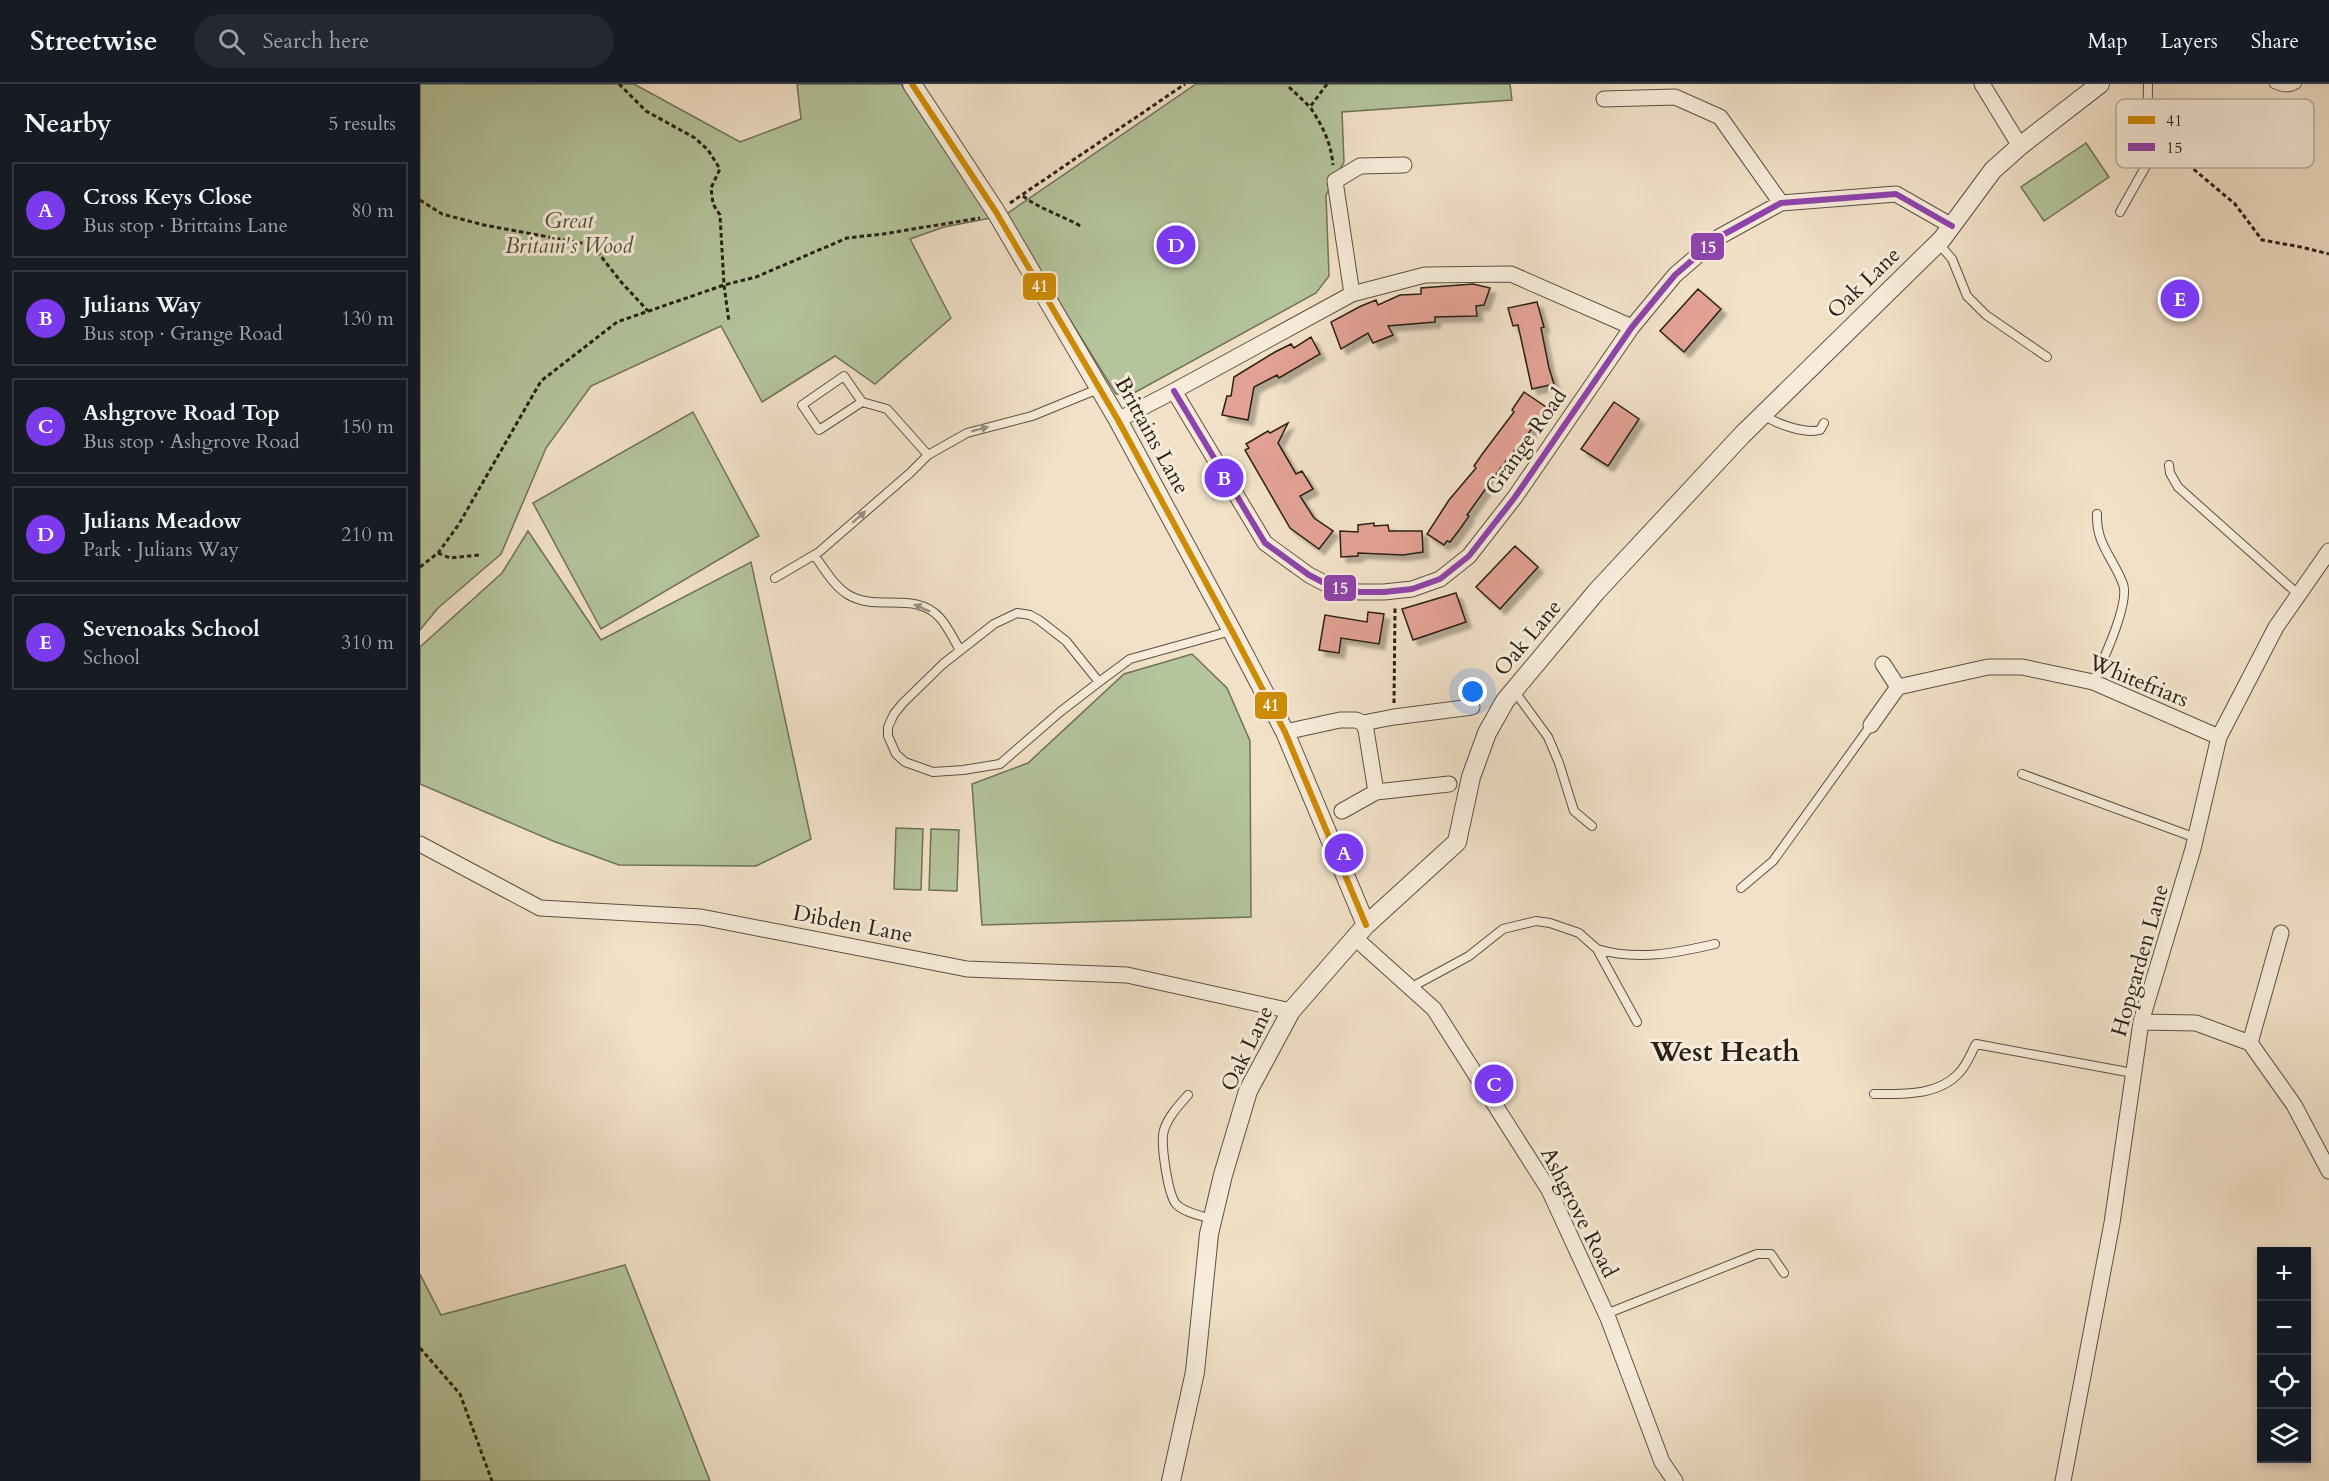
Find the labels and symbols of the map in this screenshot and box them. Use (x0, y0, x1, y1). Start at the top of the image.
legend (2116, 99, 2314, 168)
text: 41 (2166, 110, 2182, 132)
text: 15 (2166, 137, 2182, 159)
park label: Great Britain's Wood (505, 206, 634, 261)
pin: D (1156, 222, 1196, 268)
line badge: 15 (1690, 232, 1725, 261)
text: 15 (1700, 237, 1716, 259)
street label: Oak Lane (1820, 240, 1907, 325)
line badge: 41 (1022, 272, 1057, 301)
text: 41 (1032, 276, 1048, 298)
pin: E (2160, 276, 2200, 322)
street label: Brittains Lane (1108, 371, 1197, 500)
street label: Grange Road (1478, 382, 1574, 501)
one-way arrow (971, 424, 989, 434)
pin: B (1204, 456, 1244, 500)
one-way arrow (851, 511, 866, 524)
line badge: 15 (1323, 574, 1357, 602)
text: 15 (1332, 578, 1348, 600)
street label: Oak Lane (1487, 593, 1569, 682)
one-way arrow (913, 603, 931, 613)
street label: Whitefriars (2083, 647, 2193, 715)
your location (1458, 677, 1487, 706)
line badge: 41 (1254, 691, 1288, 720)
text: 41 (1263, 695, 1279, 717)
pin: A (1324, 830, 1364, 876)
street label: Hopgarden Lane (2104, 881, 2176, 1040)
street label: Dibden Lane (790, 898, 915, 950)
street label: Oak Lane (1213, 1001, 1280, 1096)
district label: West Heath (1649, 1033, 1800, 1071)
pin: C (1474, 1062, 1514, 1106)
street label: Ashgrove Road (1533, 1142, 1625, 1283)

